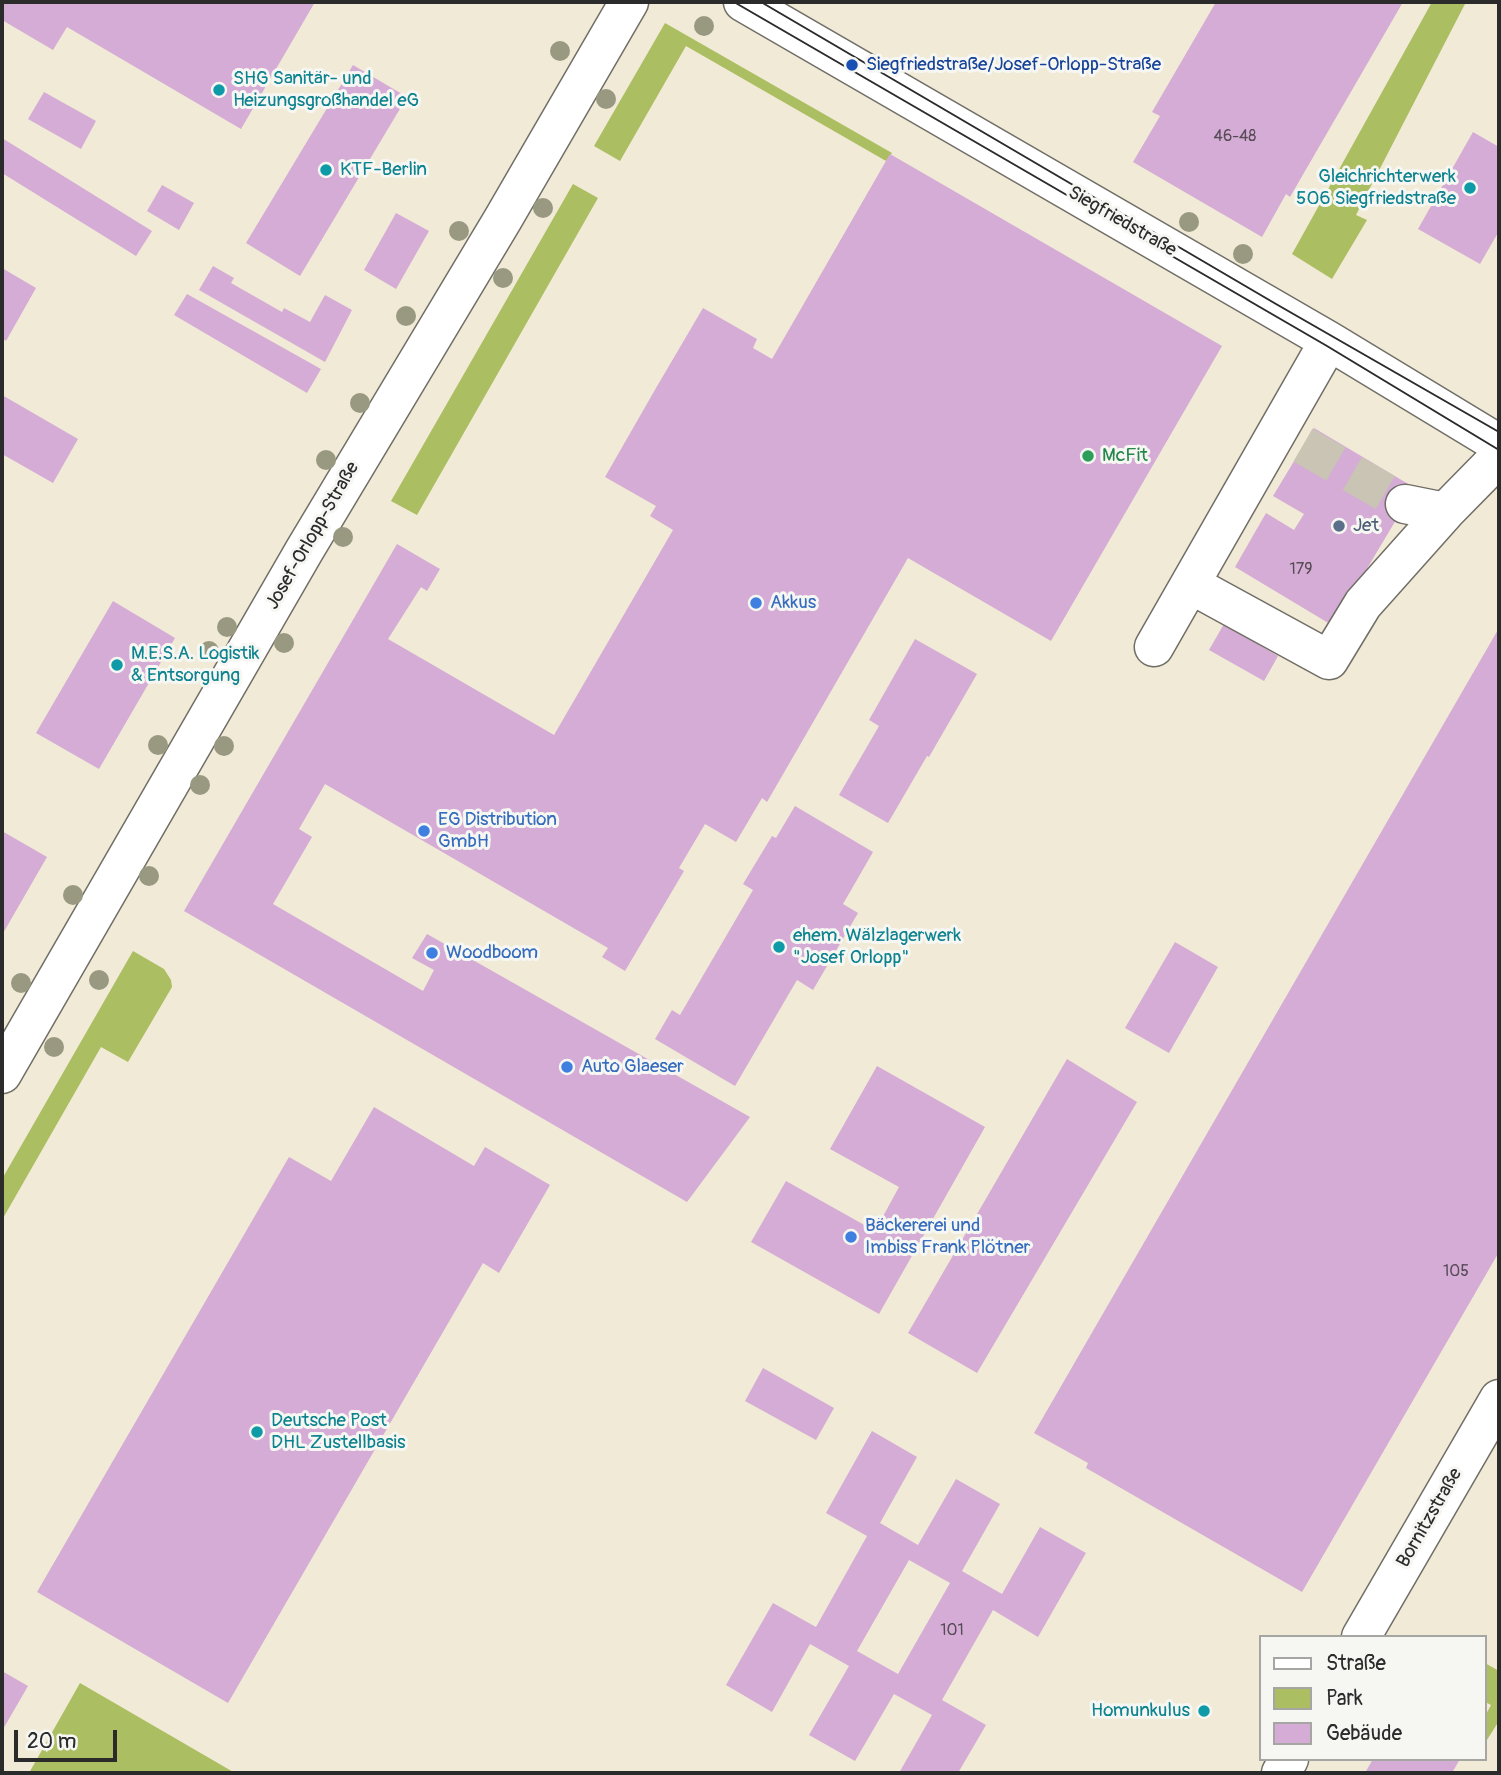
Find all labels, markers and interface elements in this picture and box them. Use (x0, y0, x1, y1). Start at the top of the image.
place label: Siegfriedstraße/Josef-Orlopp-Straße (866, 54, 1161, 76)
marker: Siegfriedstraße/Josef-Orlopp-Straße (844, 57, 860, 73)
place label: SHG Sanitär- und Heizungsgroßhandel eG (233, 68, 419, 112)
marker: SHG Sanitär- und Heizungsgroßhandel eG (211, 82, 227, 98)
house number: 46-48 (1214, 127, 1256, 147)
place label: KTF-Berlin (340, 159, 427, 181)
marker: KTF-Berlin (318, 162, 334, 178)
place label: Gleichrichterwerk 506 Siegfriedstraße (1296, 166, 1456, 210)
marker: Gleichrichterwerk 506 Siegfriedstraße (1462, 180, 1478, 196)
street label: Siegfriedstraße (1064, 182, 1180, 262)
place label: McFit (1102, 445, 1148, 467)
marker: McFit (1080, 448, 1096, 464)
street label: Josef-Orlopp-Straße (261, 458, 365, 614)
place label: Jet (1353, 515, 1379, 537)
marker: Jet (1331, 518, 1347, 534)
house number: 179 (1290, 560, 1312, 580)
place label: Akkus (770, 592, 816, 614)
marker: Akkus (748, 595, 764, 611)
place label: M.E.S.A. Logistik & Entsorgung (131, 643, 259, 687)
marker: M.E.S.A. Logistik & Entsorgung (109, 657, 125, 673)
place label: EG Distribution GmbH (438, 809, 557, 853)
marker: EG Distribution GmbH (416, 823, 432, 839)
place label: ehem. Wälzlagerwerk "Josef Orlopp" (793, 925, 961, 969)
marker: ehem. Wälzlagerwerk "Josef Orlopp" (771, 939, 787, 955)
place label: Woodboom (446, 942, 538, 964)
marker: Woodboom (424, 945, 440, 961)
place label: Auto Glaeser (581, 1056, 684, 1078)
marker: Auto Glaeser (559, 1059, 575, 1075)
place label: Bäckererei und Imbiss Frank Plötner (865, 1215, 1030, 1259)
marker: Bäckererei und Imbiss Frank Plötner (843, 1229, 859, 1245)
house number: 105 (1443, 1262, 1469, 1282)
place label: Deutsche Post DHL Zustellbasis (271, 1410, 405, 1454)
marker: Deutsche Post DHL Zustellbasis (249, 1424, 265, 1440)
street label: Bornitzstraße (1392, 1464, 1468, 1572)
house number: 101 (940, 1621, 964, 1641)
legend (1260, 1635, 1487, 1761)
text: Straße (1326, 1650, 1386, 1677)
text: Park (1326, 1685, 1363, 1712)
place label: Homunkulus (1091, 1700, 1190, 1722)
marker: Homunkulus (1196, 1703, 1212, 1719)
scale bar (18, 1716, 121, 1760)
text: Gebäude (1326, 1720, 1402, 1747)
text: 20 m (27, 1728, 76, 1755)

